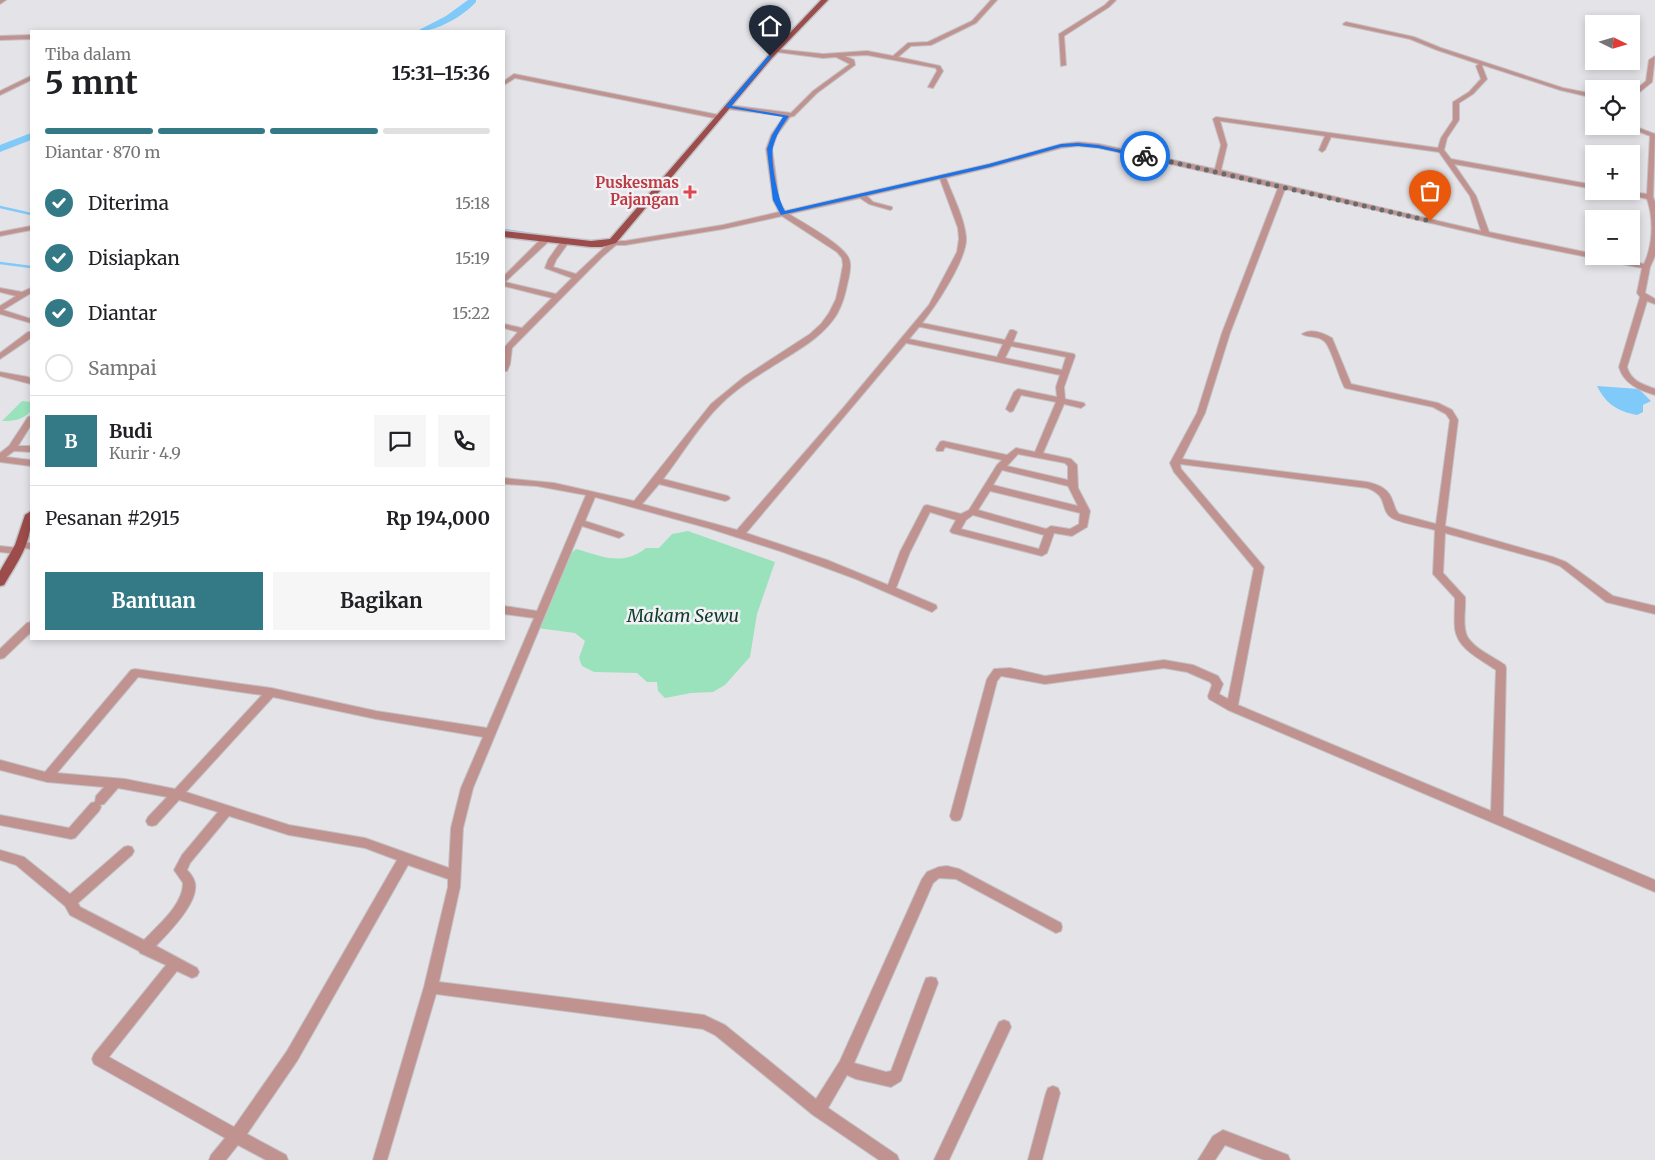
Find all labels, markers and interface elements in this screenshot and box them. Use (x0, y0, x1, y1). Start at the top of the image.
pin (749, 5, 791, 56)
icon: home (756, 12, 784, 40)
north arrow (1585, 15, 1640, 70)
map controls (1585, 15, 1640, 265)
text: Tiba dalam (45, 44, 131, 64)
text: 15:31–15:36 (392, 61, 490, 85)
text: 5 mnt (45, 63, 138, 103)
button: locate (1585, 80, 1640, 135)
courier (1120, 131, 1170, 181)
text: Diantar · 870 m (45, 142, 160, 162)
icon: bike (1131, 142, 1159, 170)
button: + (1585, 145, 1640, 200)
pin (1409, 170, 1451, 221)
place label: Puskesmas Pajangan (595, 173, 679, 209)
icon: bag (1416, 177, 1444, 205)
marker: Puskesmas Pajangan (683, 185, 697, 199)
icon: check (45, 189, 73, 217)
text: Diterima (88, 191, 169, 215)
text: 15:18 (455, 193, 490, 213)
button: − (1585, 210, 1640, 265)
icon: check (45, 244, 73, 272)
text: Disiapkan (88, 246, 180, 270)
text: 15:19 (455, 248, 490, 268)
icon: check (45, 299, 73, 327)
text: Diantar (88, 301, 157, 325)
text: 15:22 (452, 303, 490, 323)
text: Sampai (88, 356, 157, 380)
button: chat (374, 415, 426, 467)
button: phone (438, 415, 490, 467)
text: Budi (109, 419, 153, 443)
text: B (64, 429, 78, 453)
text: Kurir · 4.9 (109, 443, 181, 463)
text: Pesanan #2915 (45, 506, 180, 530)
text: Rp 194,000 (386, 506, 490, 530)
button: Bantuan (45, 572, 263, 630)
button: Bagikan (273, 572, 490, 630)
park label: Makam Sewu (626, 604, 739, 627)

